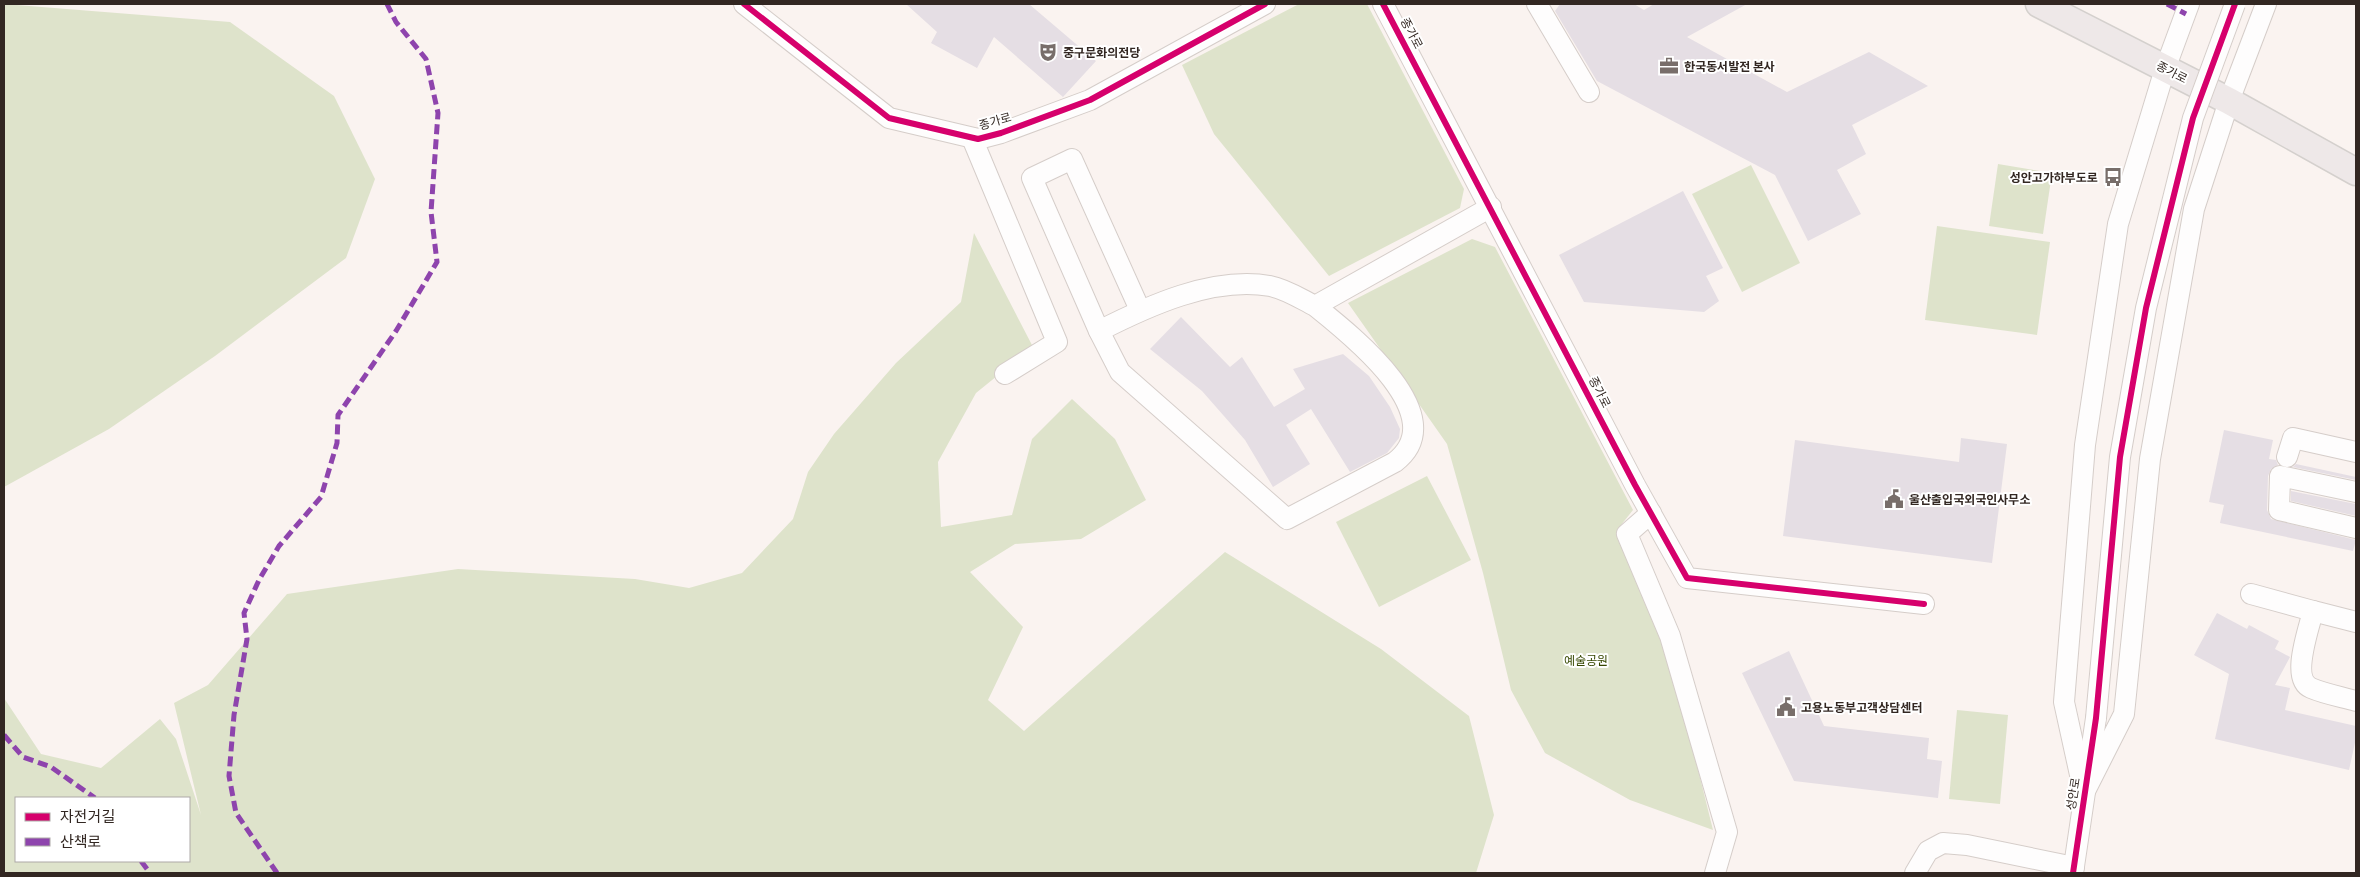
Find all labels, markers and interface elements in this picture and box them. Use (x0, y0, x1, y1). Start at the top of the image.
street label: 종가로 (1398, 15, 1426, 51)
theatre icon: 중구문화의전당 (1037, 41, 1059, 63)
place label: 중구문화의전당 (1063, 45, 1140, 60)
office icon: 한국동서발전 본사 (1658, 55, 1680, 77)
street label: 종가로 (2154, 58, 2190, 86)
place label: 한국동서발전 본사 (1684, 59, 1775, 74)
street label: 종가로 (977, 109, 1013, 133)
bus stop icon: 성안고가하부도로 (2102, 166, 2124, 188)
place label: 성안고가하부도로 (2010, 170, 2098, 185)
street label: 종가로 (1586, 374, 1614, 410)
public building icon: 울산출입국외국인사무소 (1883, 488, 1905, 510)
place label: 울산출입국외국인사무소 (1909, 492, 2030, 507)
park label: 예술공원 (1564, 653, 1608, 668)
public building icon: 고용노동부고객상담센터 (1775, 696, 1797, 718)
place label: 고용노동부고객상담센터 (1801, 700, 1922, 715)
street label: 성안로 (2063, 776, 2083, 812)
legend (15, 797, 190, 862)
text: 자전거길 (60, 807, 115, 826)
text: 산책로 (60, 832, 101, 851)

